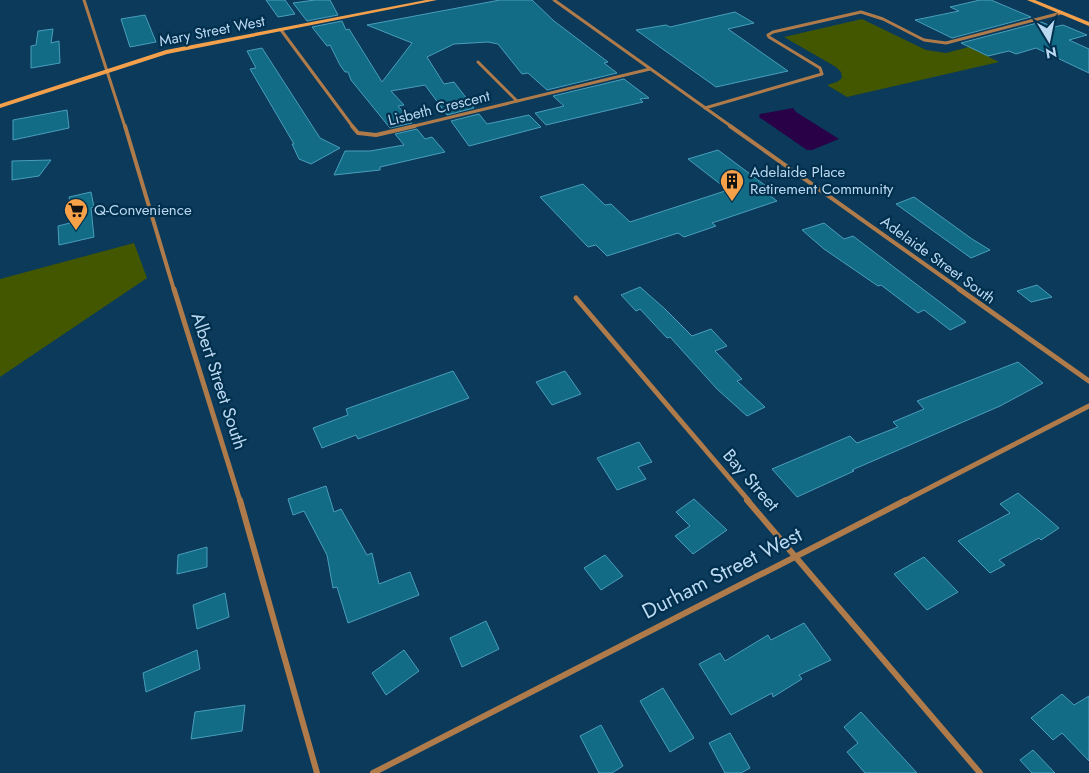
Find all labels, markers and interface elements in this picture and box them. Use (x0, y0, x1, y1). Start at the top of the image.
street label: Mary Street West (157, 10, 267, 52)
north arrow (1024, 15, 1074, 65)
text: N (1044, 42, 1058, 64)
street label: Lisbeth Crescent (386, 85, 493, 131)
place label: Adelaide Place Retirement Community (750, 161, 894, 200)
building icon: Adelaide Place Retirement Community (719, 168, 745, 202)
supermarket icon: Q-Convenience (63, 197, 89, 231)
place label: Q-Convenience (94, 199, 192, 221)
street label: Adelaide Street South (876, 211, 1000, 309)
street label: Albert Street South (185, 309, 253, 453)
street label: Bay Street (717, 443, 786, 517)
street label: Durham Street West (637, 520, 807, 626)

